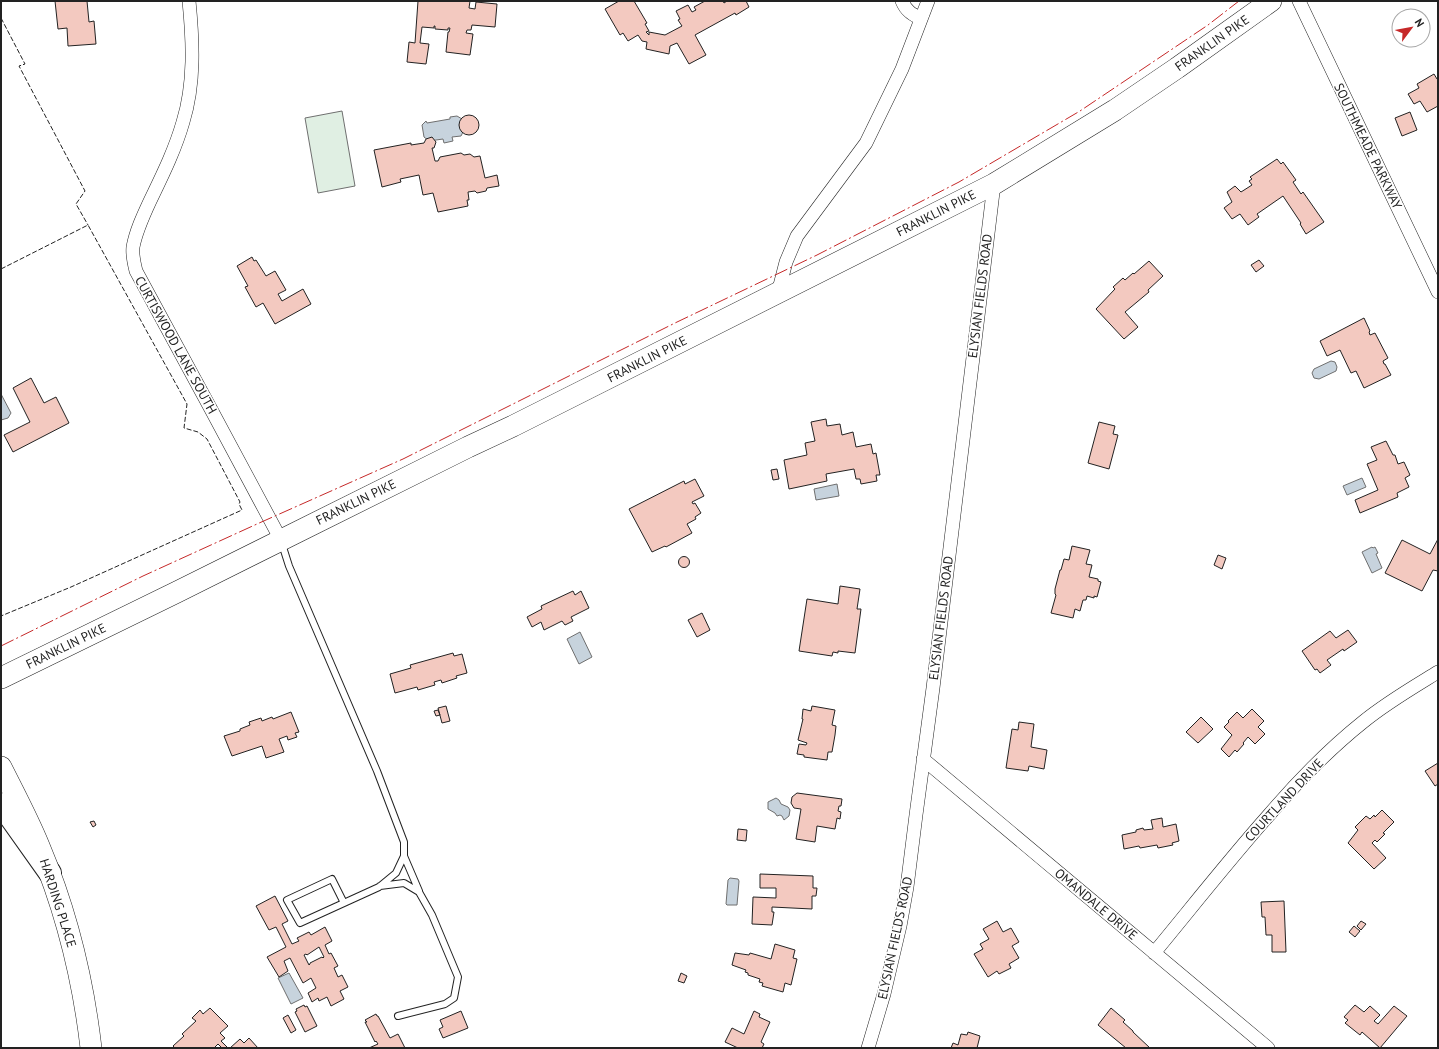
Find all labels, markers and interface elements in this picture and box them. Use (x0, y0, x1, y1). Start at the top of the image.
north arrow (1391, 8, 1431, 48)
street label: FRANKLIN PIKE (1171, 11, 1253, 75)
text: N (1412, 16, 1427, 29)
street label: SOUTHMEADE PARKWAY (1330, 80, 1406, 212)
street label: FRANKLIN PIKE (893, 186, 979, 240)
street label: ELYSIAN FIELDS ROAD (964, 233, 996, 359)
street label: CURTISWOOD LANE SOUTH (131, 273, 221, 417)
street label: FRANKLIN PIKE (604, 332, 690, 386)
street label: FRANKLIN PIKE (313, 475, 399, 529)
street label: ELYSIAN FIELDS ROAD (925, 555, 957, 681)
street label: FRANKLIN PIKE (23, 619, 109, 673)
street label: COURTLAND DRIVE (1241, 755, 1327, 845)
street label: HARDING PLACE (36, 856, 80, 950)
street label: OMANDALE DRIVE (1051, 864, 1141, 944)
street label: ELYSIAN FIELDS ROAD (874, 875, 916, 1001)

